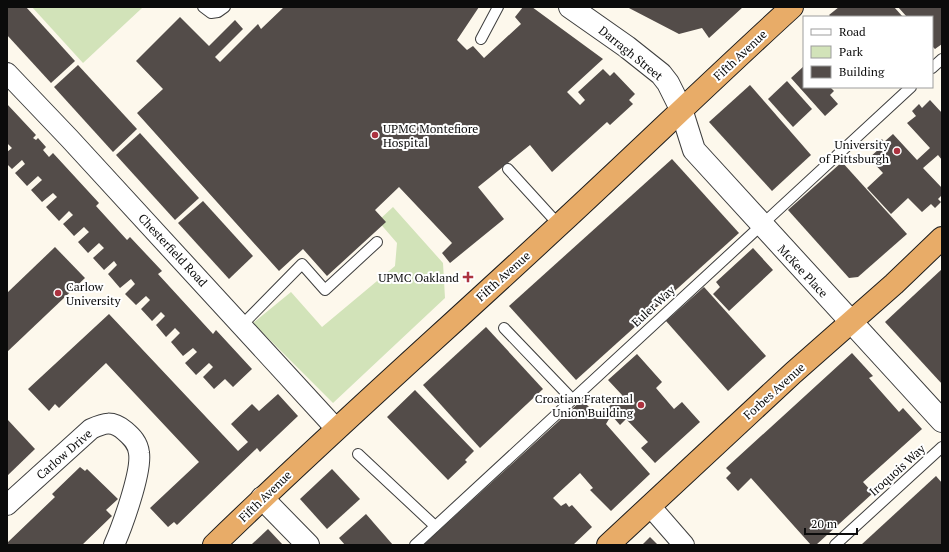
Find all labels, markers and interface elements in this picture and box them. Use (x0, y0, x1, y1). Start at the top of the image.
legend (803, 16, 933, 88)
street label: Darragh Street (596, 23, 666, 84)
text: Road (839, 24, 866, 39)
street label: Fifth Avenue (710, 26, 770, 84)
text: Park (839, 44, 864, 59)
text: Building (839, 64, 885, 79)
place label: UPMC Montefiore Hospital (383, 121, 478, 150)
marker: UPMC Montefiore Hospital (370, 130, 380, 140)
place label: University of Pittsburgh (819, 137, 890, 166)
marker: University of Pittsburgh (892, 146, 902, 156)
street label: Chesterfield Road (135, 210, 211, 290)
street label: McKee Place (775, 242, 831, 300)
street label: Fifth Avenue (473, 248, 533, 304)
place label: UPMC Oakland (378, 270, 459, 285)
marker: UPMC Oakland (462, 271, 474, 283)
place label: Carlow University (66, 279, 122, 308)
street label: Euler Way (628, 282, 678, 330)
marker: Carlow University (53, 288, 63, 298)
street label: Forbes Avenue (740, 359, 808, 423)
place label: Croatian Fraternal Union Building (535, 391, 634, 420)
marker: Croatian Fraternal Union Building (636, 400, 646, 410)
street label: Carlow Drive (33, 426, 95, 482)
street label: Iroquois Way (866, 440, 929, 499)
street label: Fifth Avenue (235, 467, 295, 525)
scale bar (805, 510, 857, 536)
text: 20 m (811, 516, 838, 531)

